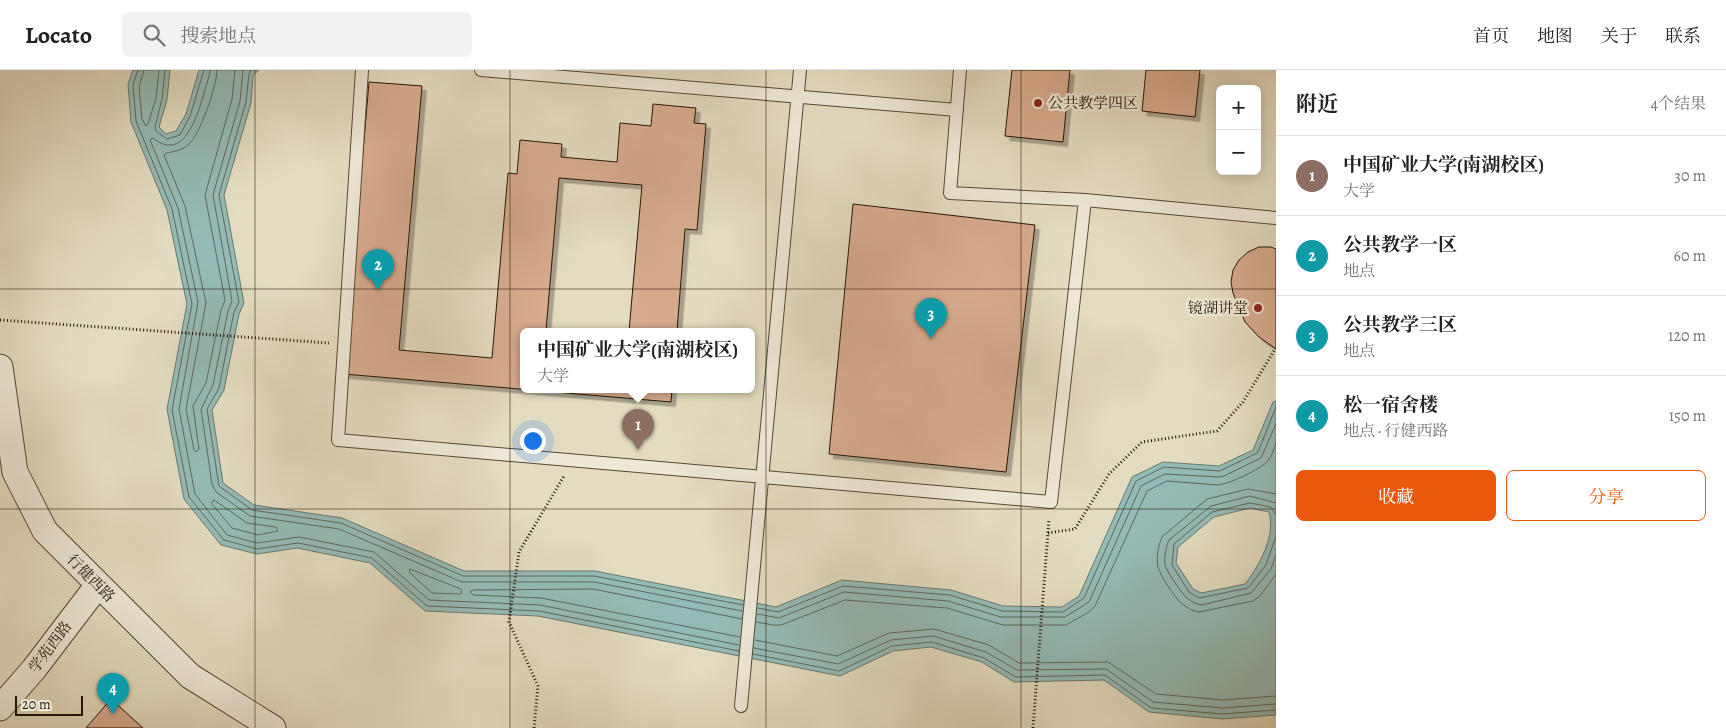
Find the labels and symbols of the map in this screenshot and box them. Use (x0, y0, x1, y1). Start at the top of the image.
place label: 公共教学四区 (1048, 93, 1138, 113)
marker: 公共教学四区 (1032, 97, 1044, 109)
pin: 2 (362, 249, 394, 290)
pin: 3 (915, 298, 947, 339)
place label: 镜湖讲堂 (1188, 298, 1248, 318)
marker: 镜湖讲堂 (1252, 302, 1264, 314)
pin: 1 (622, 409, 654, 450)
your location (520, 428, 546, 454)
street label: 行健西路 (63, 550, 119, 606)
street label: 学苑西路 (24, 617, 76, 677)
pin: 4 (97, 673, 129, 714)
scale bar (15, 693, 82, 716)

